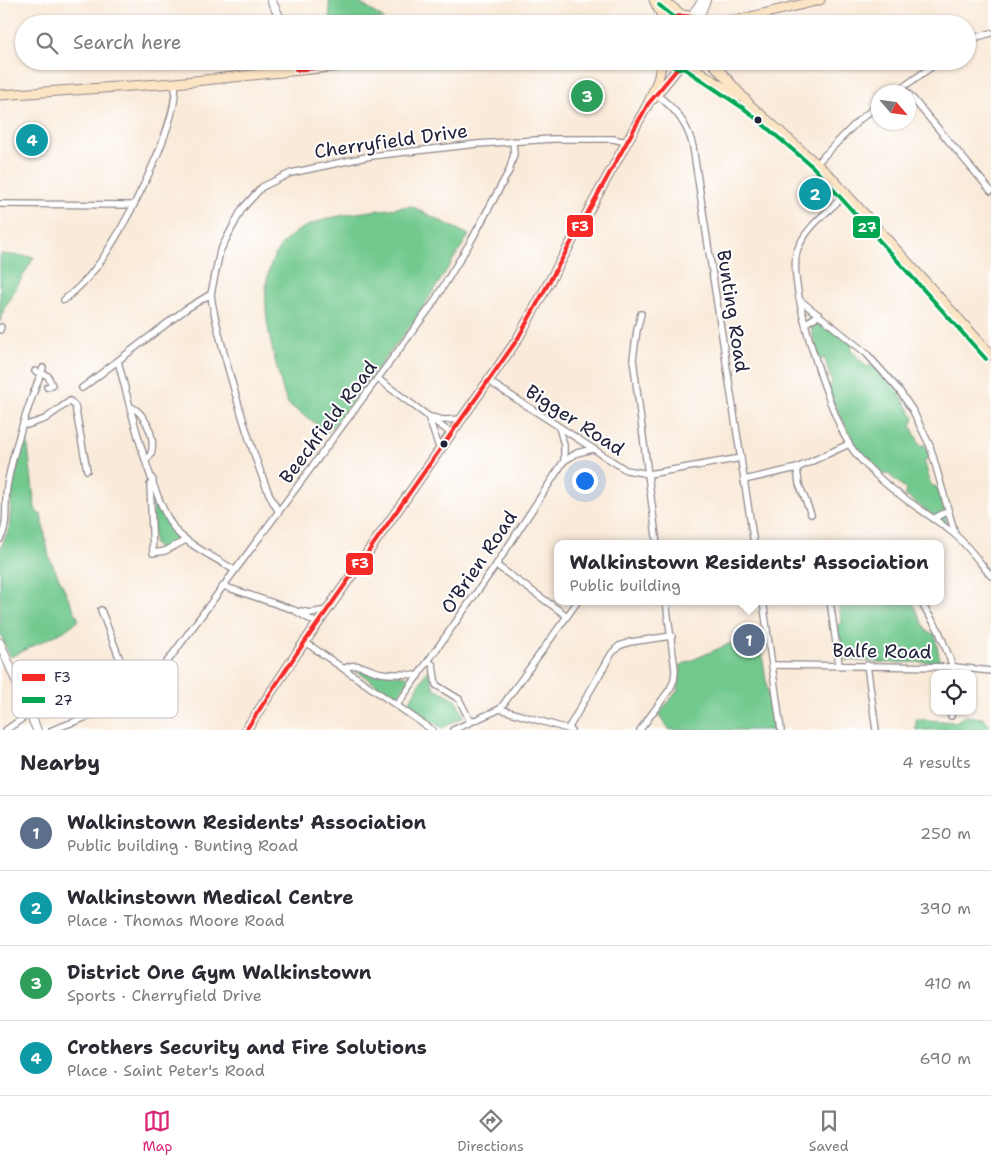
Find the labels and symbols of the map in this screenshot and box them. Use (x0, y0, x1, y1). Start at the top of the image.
pin: 3 (571, 77, 603, 115)
north arrow (871, 85, 916, 130)
unlabelled marker (753, 115, 763, 125)
street label: Cherryfield Drive (313, 118, 469, 164)
pin: 4 (16, 121, 48, 159)
pin: 2 (799, 175, 831, 213)
line badge: F3 (566, 214, 594, 238)
line badge: 27 (852, 215, 881, 239)
text: F3 (571, 217, 589, 235)
text: 27 (858, 218, 877, 236)
street label: Bunting Road (711, 248, 755, 374)
street label: Beechfield Road (274, 355, 382, 489)
street label: Bigger Road (521, 379, 629, 461)
unlabelled marker (439, 439, 449, 449)
your location (572, 468, 598, 494)
street label: O'Brien Road (435, 506, 523, 618)
line badge: F3 (345, 552, 374, 576)
text: F3 (351, 554, 369, 572)
pin: 1 (733, 621, 765, 659)
street label: Balfe Road (832, 638, 932, 664)
legend (12, 660, 178, 718)
text: F3 (54, 668, 71, 686)
text: 27 (54, 691, 73, 709)

